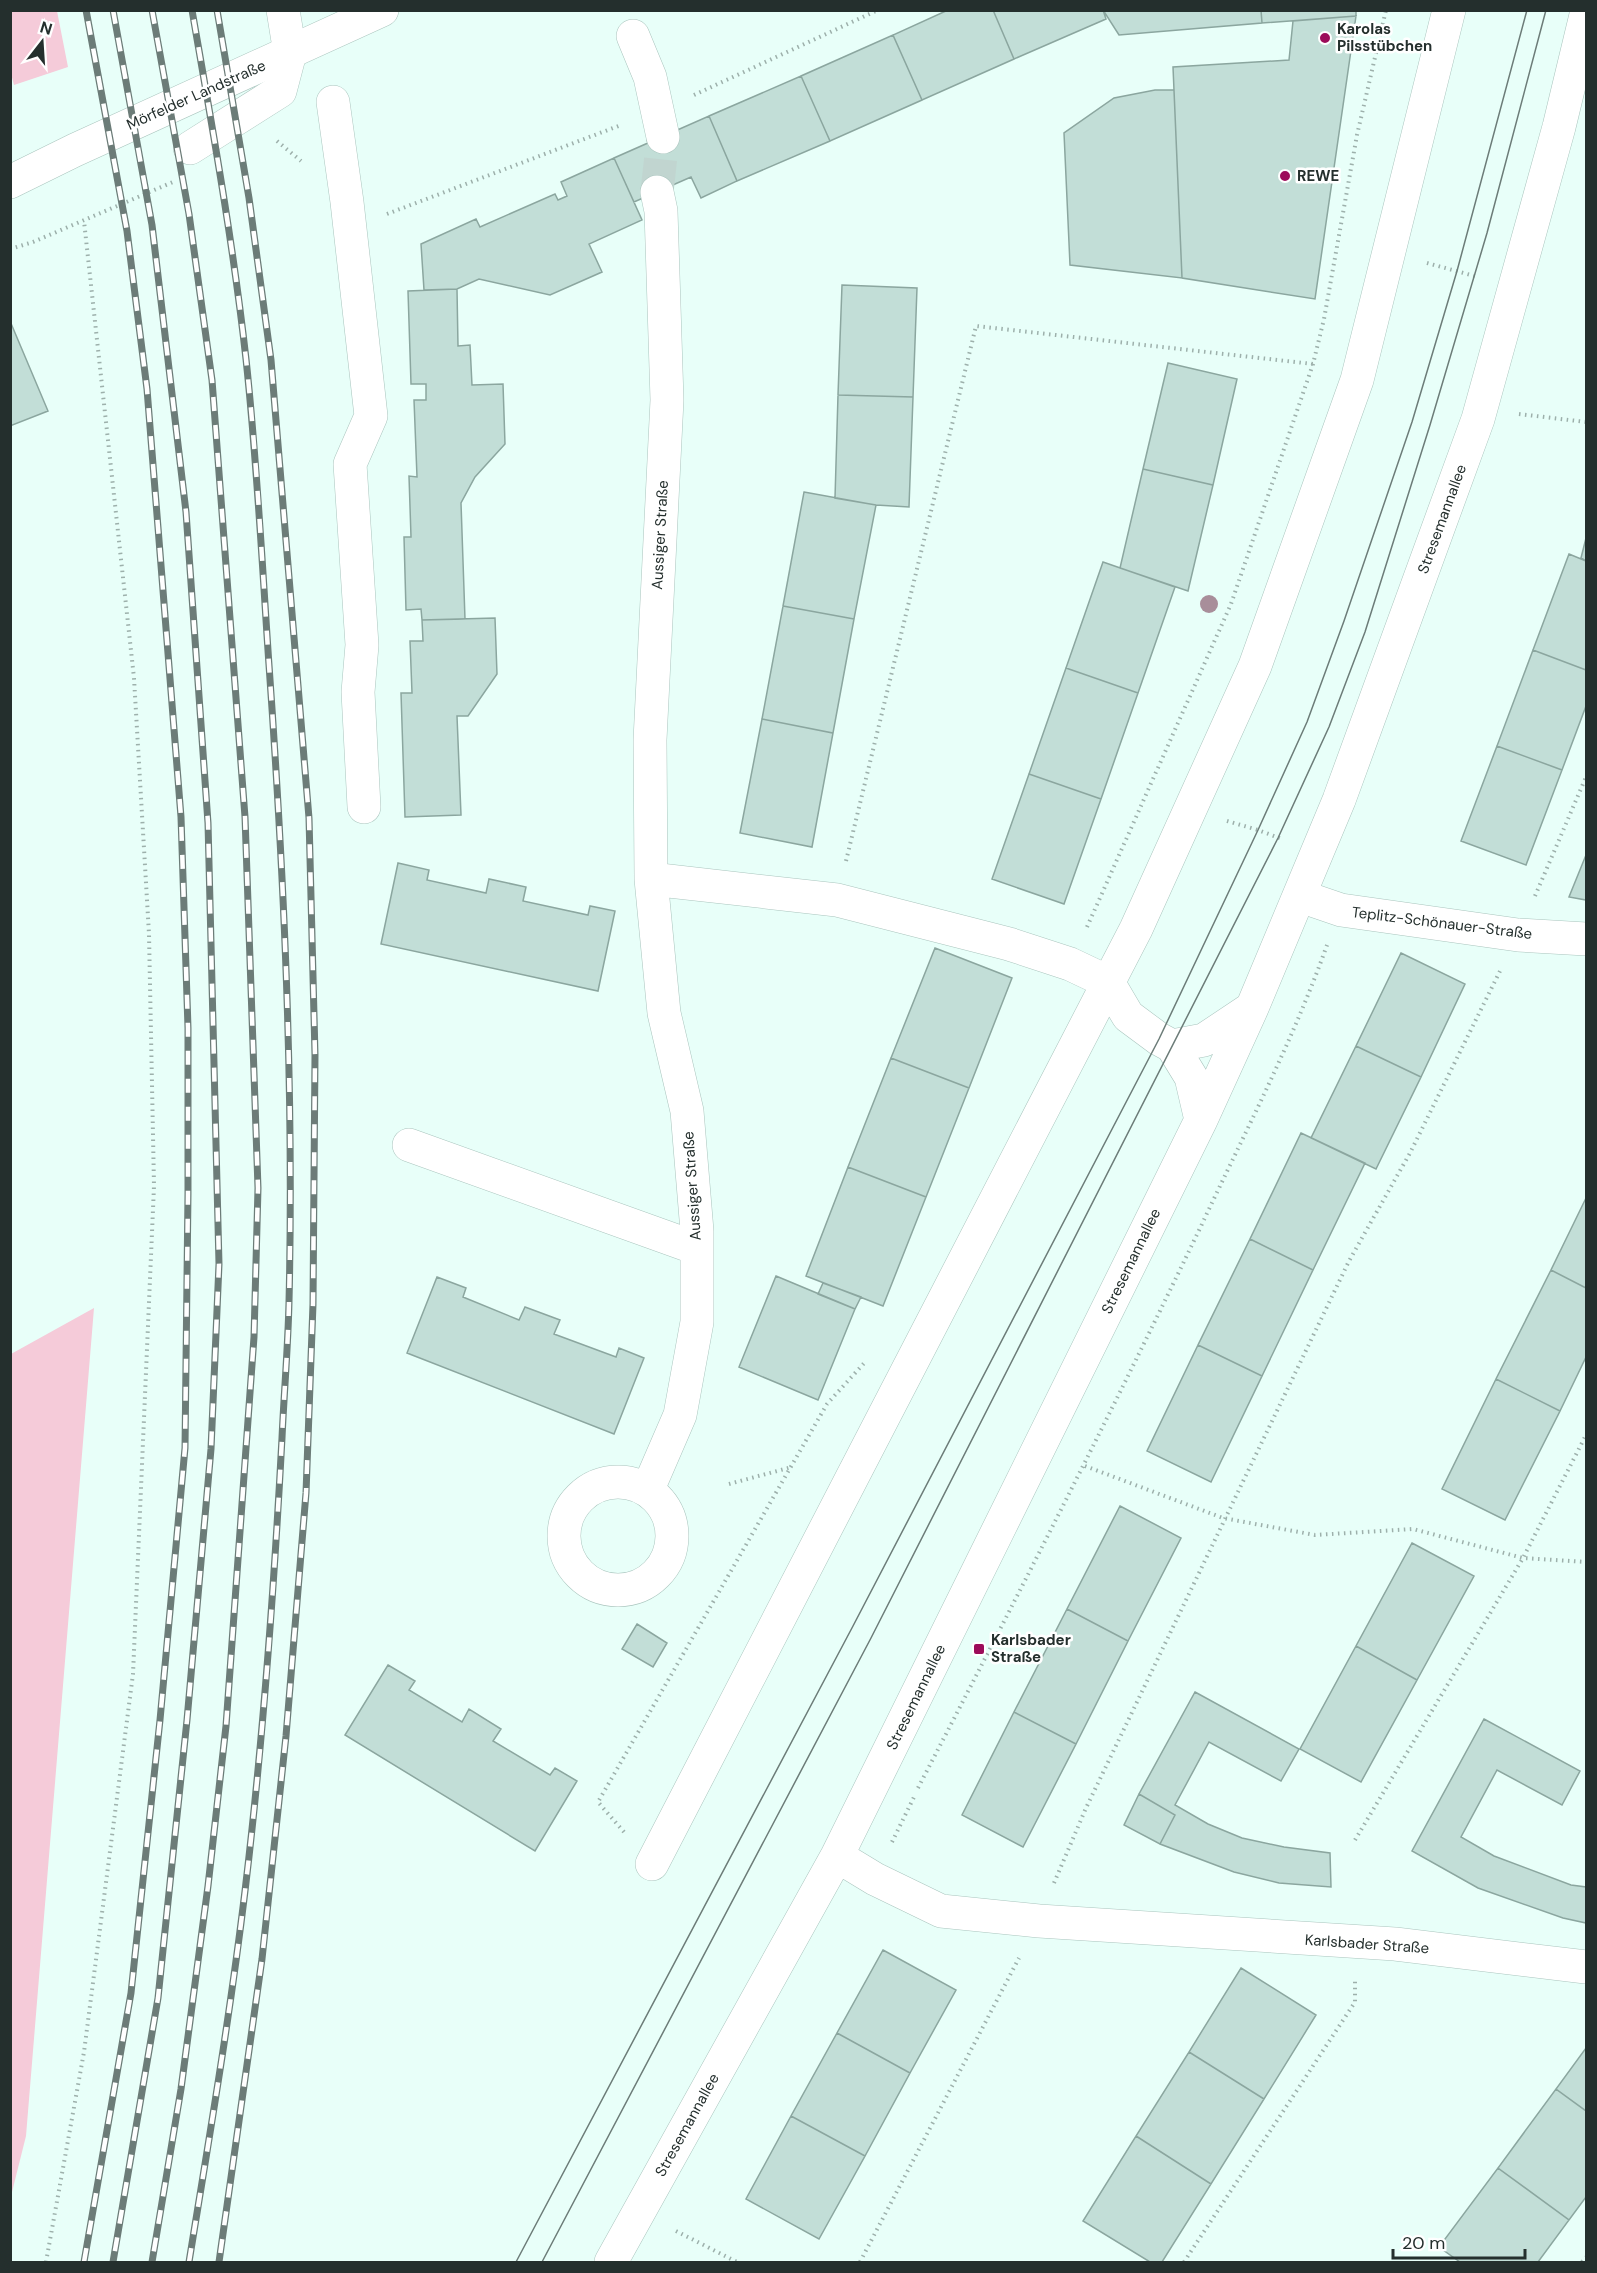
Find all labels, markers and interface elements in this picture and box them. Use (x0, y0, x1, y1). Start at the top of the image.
north arrow (12, 12, 72, 72)
text: N (38, 16, 55, 40)
place label: Karolas Pilsstübchen (1337, 19, 1432, 56)
marker: Karolas Pilsstübchen (1318, 31, 1332, 45)
street label: Mörfelder Landstraße (123, 55, 269, 135)
place label: REWE (1297, 166, 1339, 186)
marker: REWE (1278, 169, 1292, 183)
street label: Stresemannallee (1413, 462, 1471, 576)
street label: Aussiger Straße (647, 480, 673, 590)
street label: Teplitz-Schönauer-Straße (1351, 902, 1533, 944)
street label: Aussiger Straße (678, 1131, 706, 1241)
street label: Stresemannallee (1097, 1205, 1165, 1317)
place label: Karlsbader Straße (991, 1630, 1071, 1667)
street label: Stresemannallee (882, 1641, 950, 1753)
marker: Karlsbader Straße (972, 1642, 986, 1656)
street label: Karlsbader Straße (1304, 1930, 1430, 1958)
street label: Stresemannallee (650, 2070, 724, 2180)
scale bar (1393, 2222, 1525, 2260)
text: 20 m (1402, 2231, 1445, 2255)

